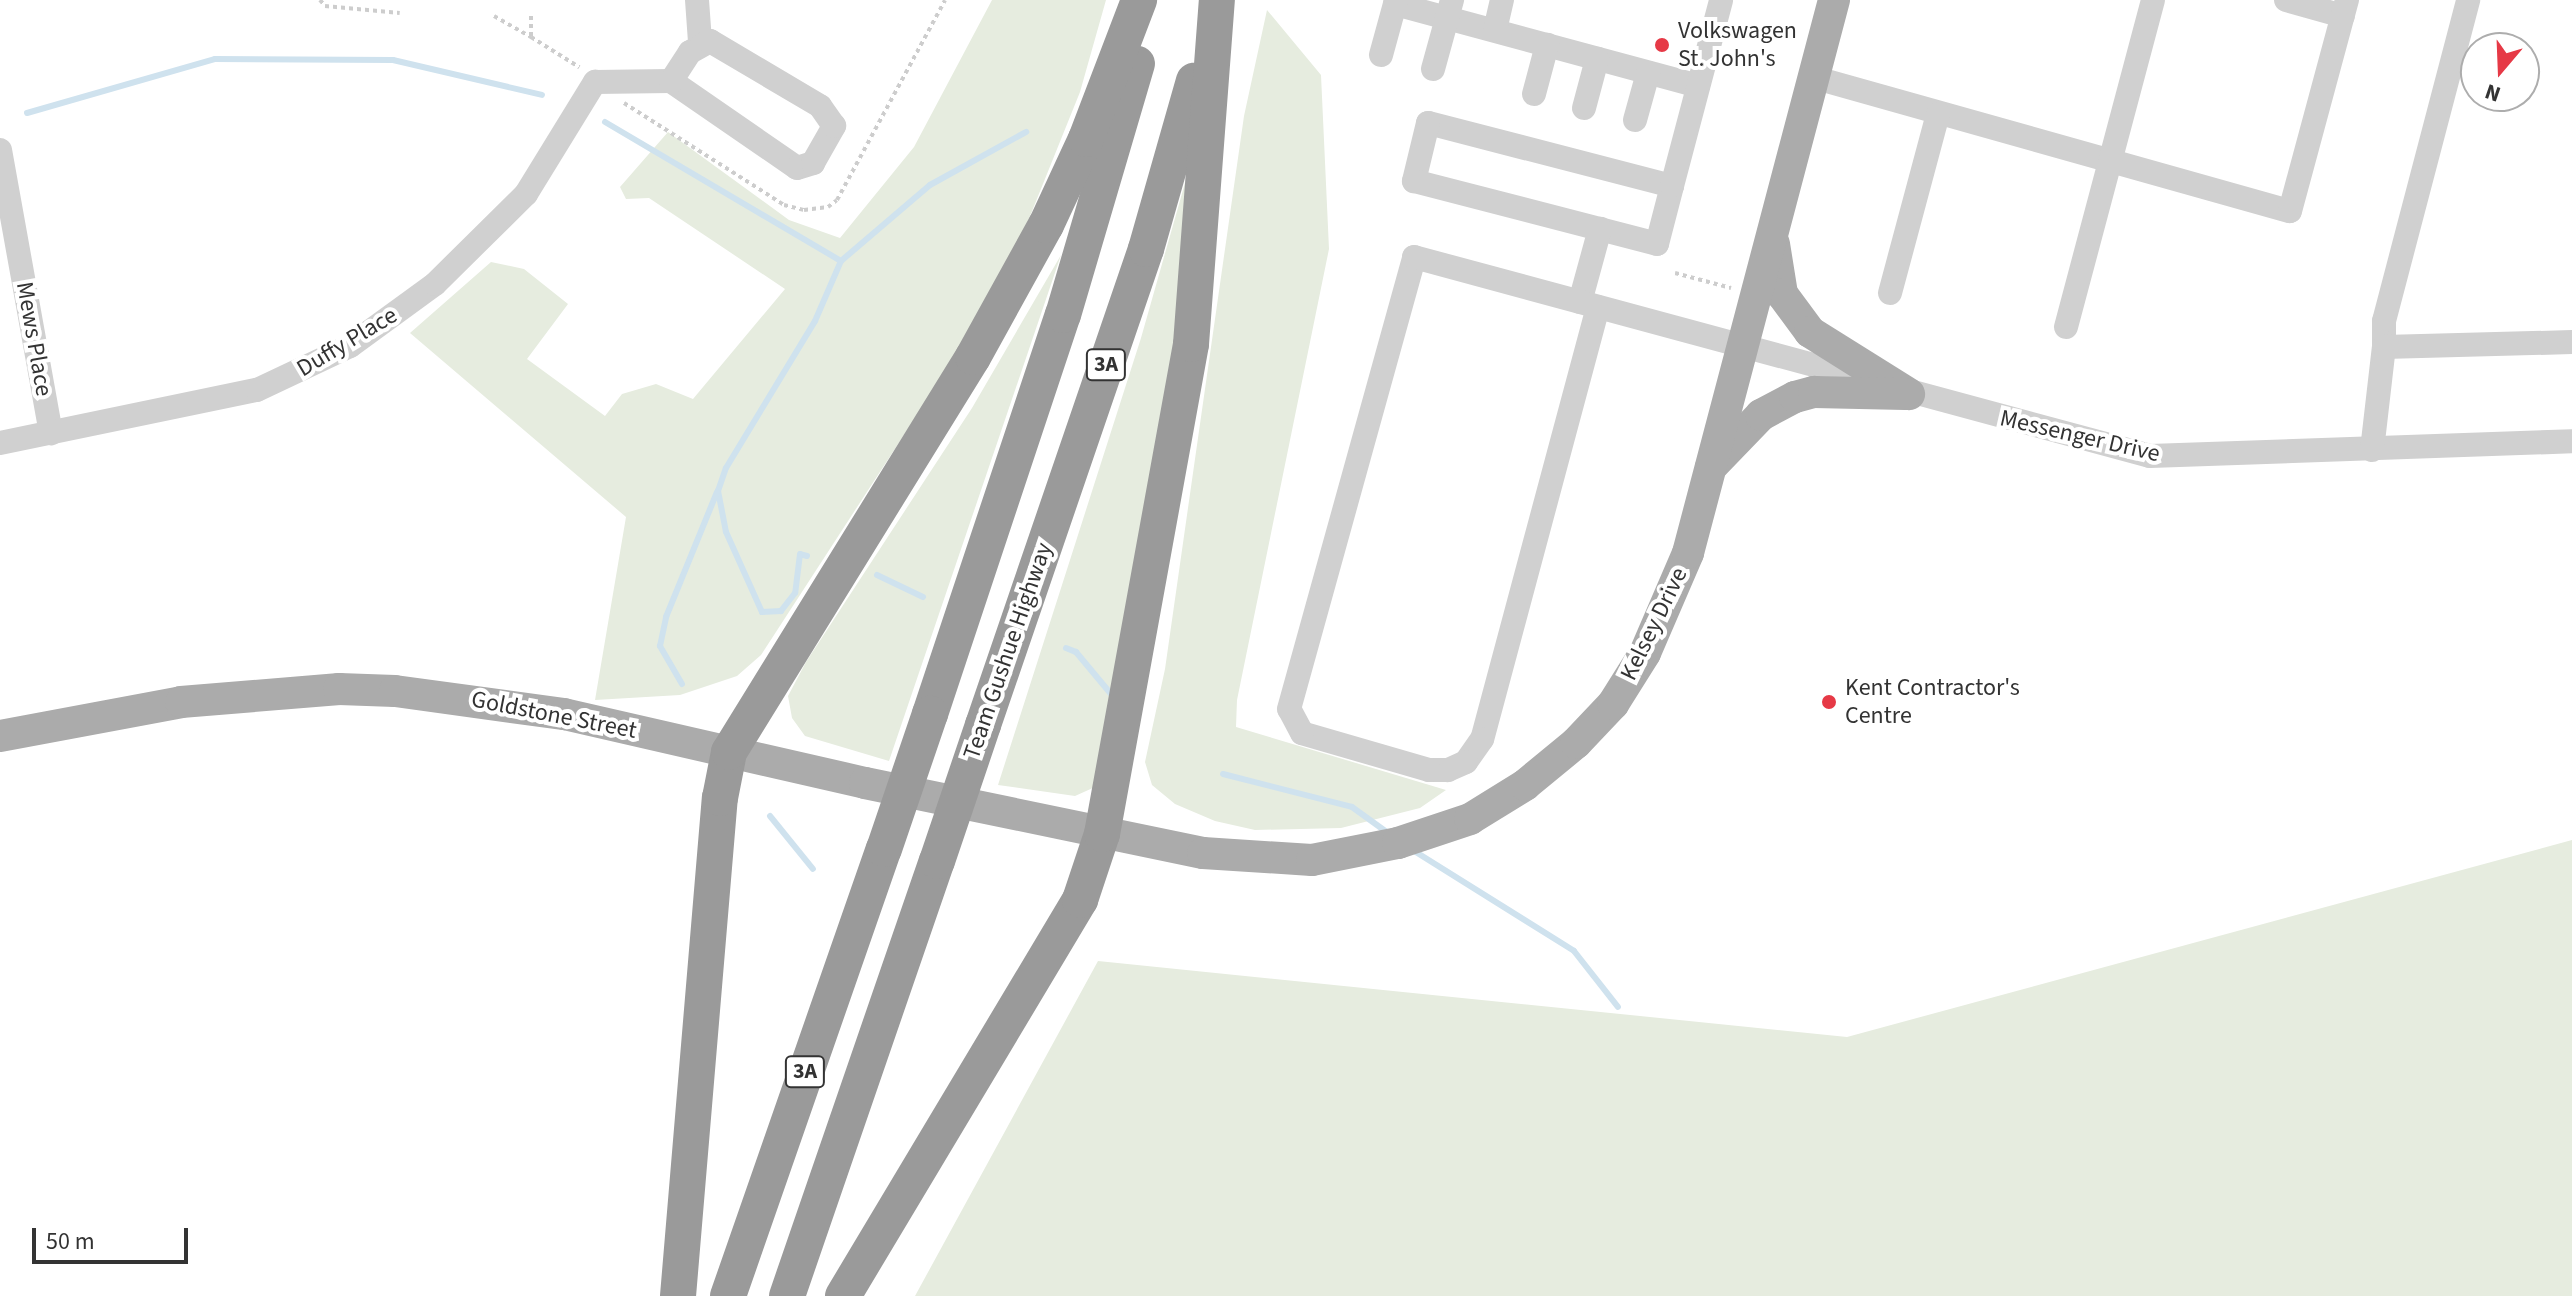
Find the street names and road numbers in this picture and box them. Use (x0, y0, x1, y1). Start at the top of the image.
street label: Mews Place (10, 280, 58, 398)
street label: Duffy Place (292, 301, 402, 383)
road number: 3A (1084, 347, 1128, 383)
street label: Messenger Drive (1997, 404, 2163, 468)
street label: Team Gushue Highway (957, 539, 1059, 763)
street label: Kelsey Drive (1614, 563, 1694, 685)
street label: Goldstone Street (469, 685, 639, 745)
road number: 3A (783, 1054, 827, 1090)

